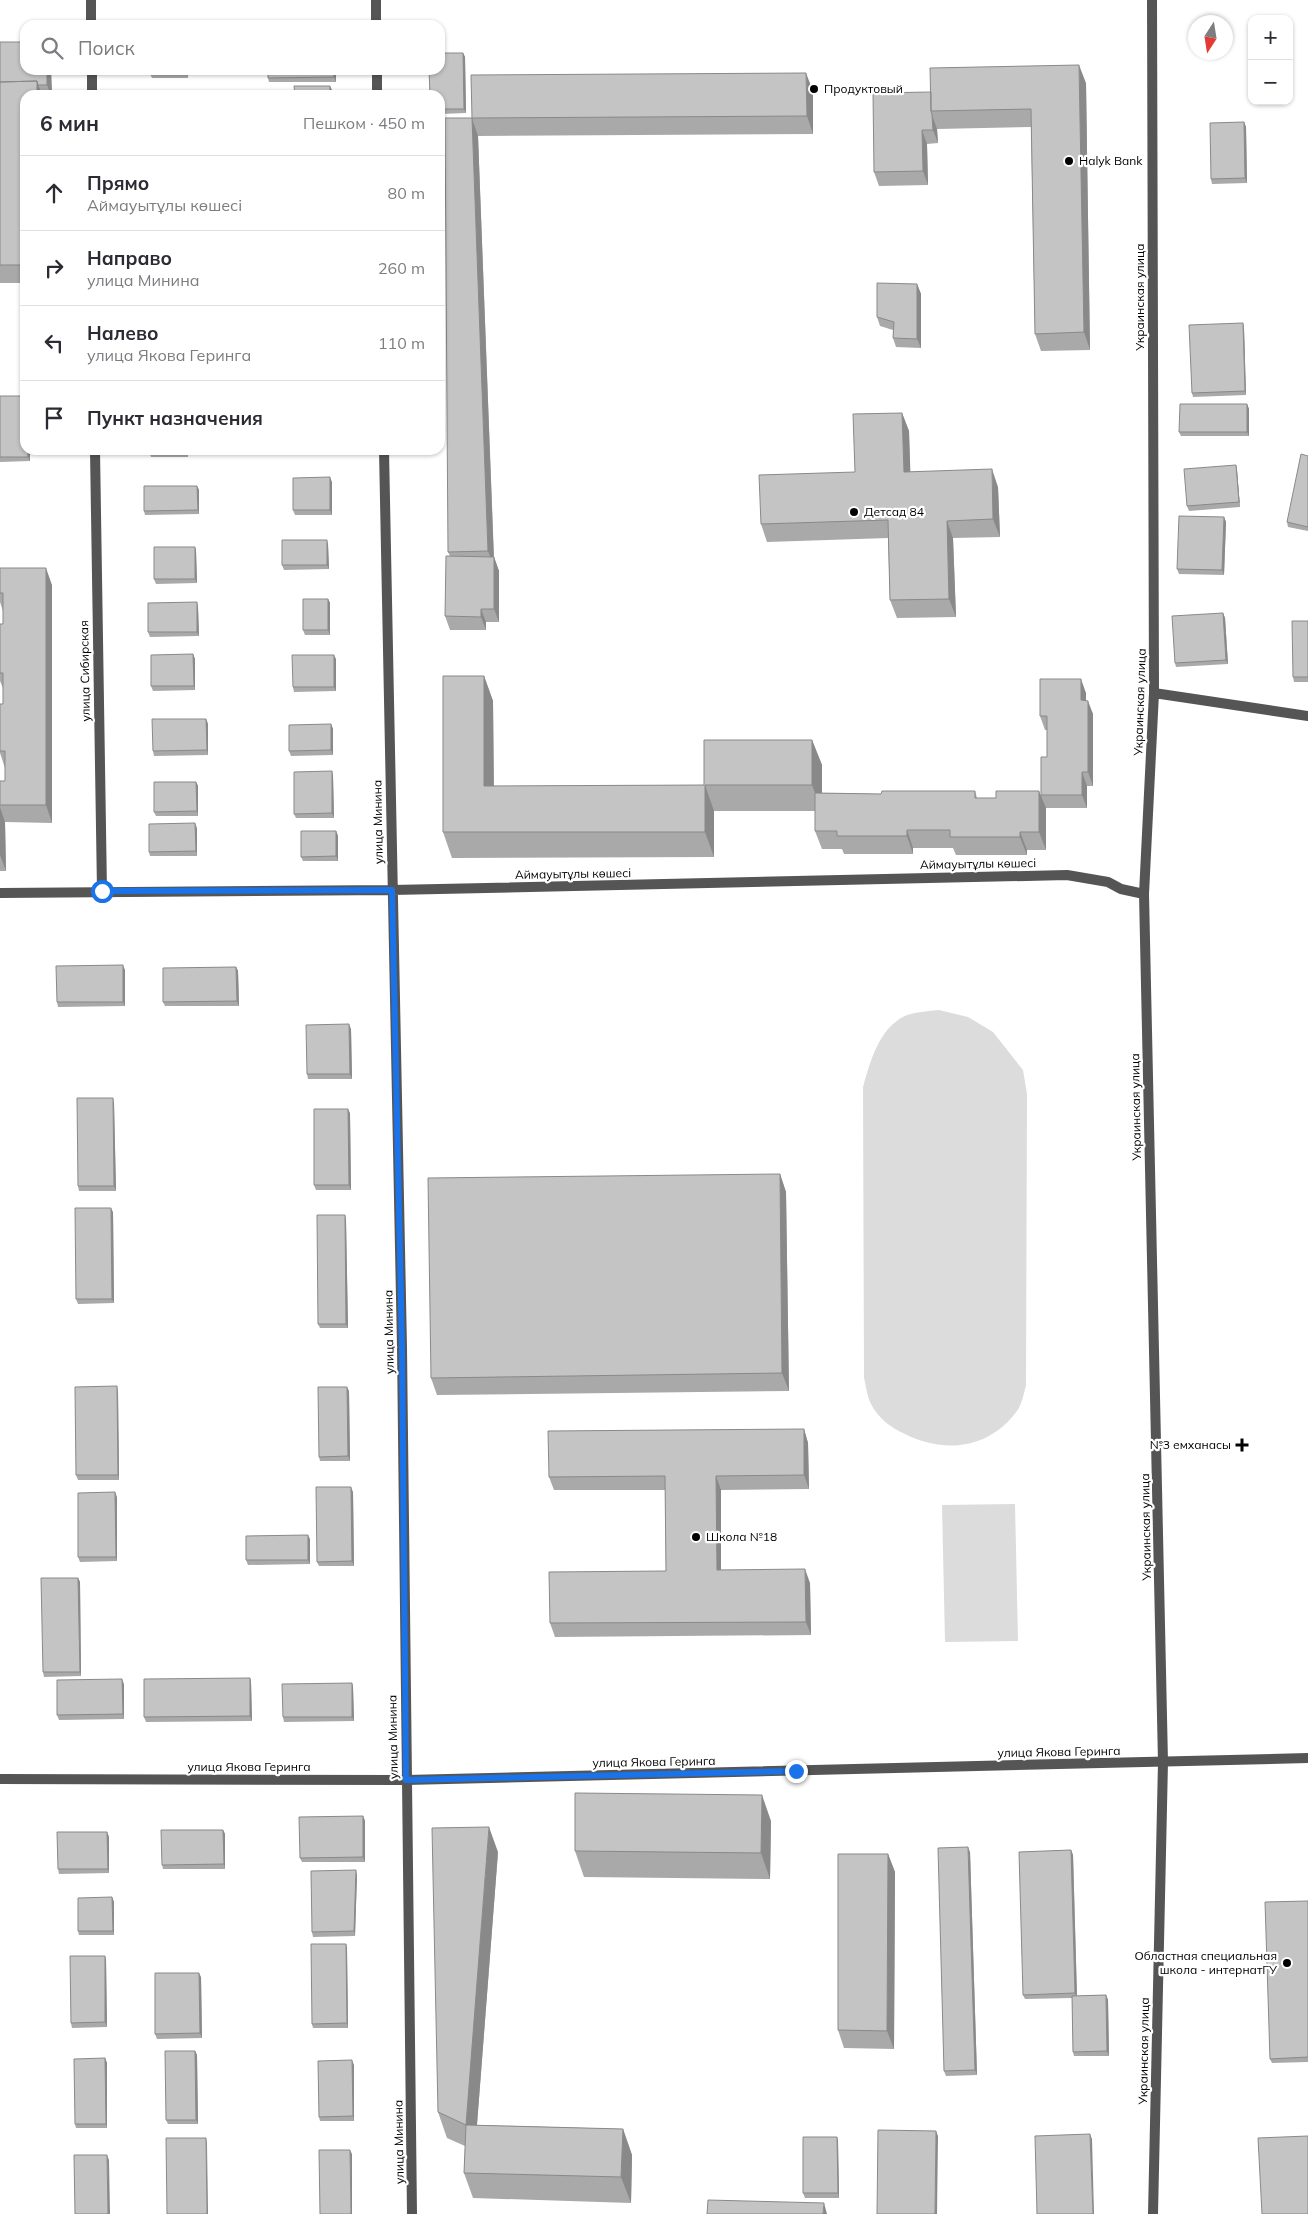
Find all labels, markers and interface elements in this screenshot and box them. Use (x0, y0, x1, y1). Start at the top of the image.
north arrow (1188, 15, 1233, 60)
map controls (1248, 15, 1293, 105)
button: + (1248, 15, 1293, 60)
search box (20, 20, 445, 75)
icon: search (38, 34, 66, 62)
text: Поиск (78, 36, 135, 60)
button: − (1248, 60, 1293, 105)
place label: Продуктовый (824, 81, 903, 96)
marker: Продуктовый (808, 83, 820, 95)
text: 6 мин (40, 110, 99, 136)
text: Пешком · 450 m (303, 113, 425, 133)
place label: Halyk Bank (1079, 153, 1143, 168)
marker: Halyk Bank (1063, 155, 1075, 167)
text: Прямо (87, 171, 149, 195)
icon: ahead (40, 179, 68, 207)
text: 80 m (388, 183, 425, 203)
text: Аймауытұлы көшесі (87, 195, 242, 215)
street label: Украинская улица (1132, 243, 1147, 352)
text: Направо (87, 246, 172, 270)
icon: right (40, 254, 68, 282)
text: 260 m (378, 258, 425, 278)
text: улица Минина (87, 270, 199, 290)
text: Налево (87, 321, 159, 345)
icon: left (40, 329, 68, 357)
text: 110 m (378, 333, 425, 353)
text: улица Якова Геринга (87, 345, 251, 365)
icon: arrive (40, 404, 68, 432)
text: Пункт назначения (87, 406, 263, 430)
place label: Детсад 84 (864, 504, 924, 519)
marker: Детсад 84 (848, 506, 860, 518)
street label: улица Сибирская (76, 620, 93, 722)
street label: Украинская улица (1130, 648, 1149, 757)
street label: улица Минина (369, 780, 386, 864)
street label: Аймауытұлы көшесі (920, 855, 1036, 872)
street label: Аймауытұлы көшесі (515, 865, 631, 882)
route start (91, 880, 114, 903)
street label: Украинская улица (1127, 1053, 1144, 1162)
street label: улица Минина (380, 1290, 397, 1374)
place label: №3 емханасы (1150, 1437, 1231, 1452)
marker: №3 емханасы (1235, 1438, 1249, 1452)
street label: Украинская улица (1137, 1473, 1154, 1582)
place label: Школа №18 (706, 1529, 777, 1544)
marker: Школа №18 (690, 1531, 702, 1543)
street label: улица Минина (384, 1695, 401, 1779)
street label: улица Якова Геринга (997, 1743, 1121, 1760)
street label: улица Якова Геринга (592, 1753, 716, 1770)
street label: улица Якова Геринга (187, 1759, 311, 1774)
route end (785, 1760, 808, 1783)
place label: Областная специальная школа - интернатГУ (1134, 1948, 1277, 1977)
marker: Областная специальная школа - интернатГУ (1281, 1957, 1293, 1969)
street label: Украинская улица (1135, 1997, 1152, 2106)
street label: улица Минина (390, 2100, 407, 2184)

